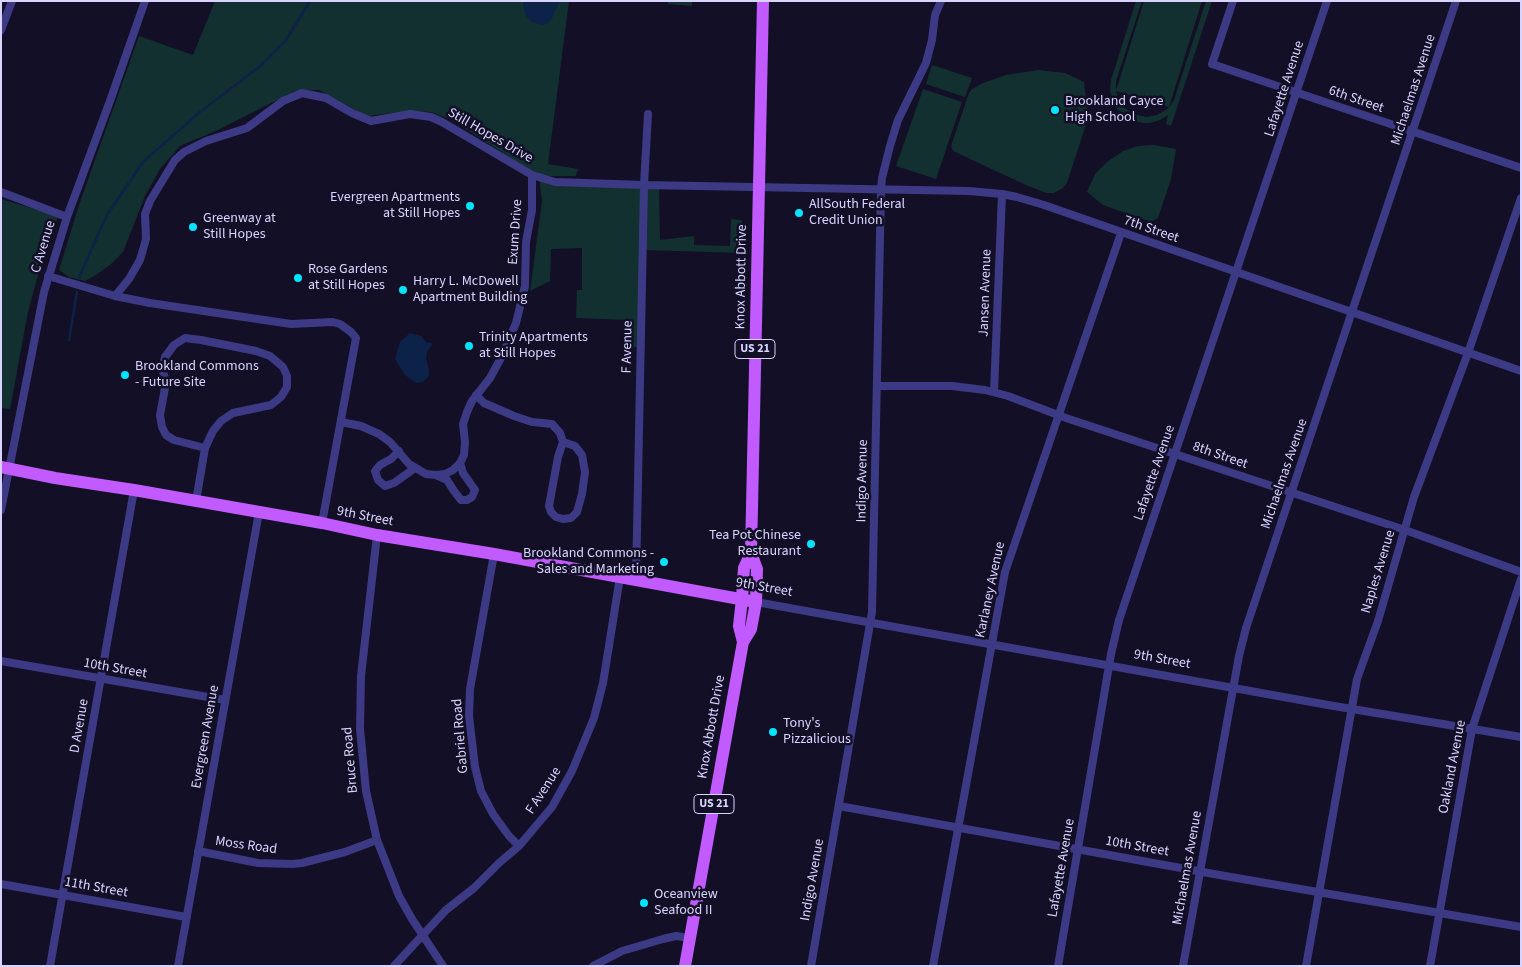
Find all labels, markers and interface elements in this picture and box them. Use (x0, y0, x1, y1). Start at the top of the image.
street label: Michaelmas Avenue (1388, 32, 1440, 148)
street label: Lafayette Avenue (1262, 39, 1308, 139)
street label: 6th Street (1326, 83, 1386, 117)
place label: Brookland Cayce High School (1065, 94, 1163, 126)
marker: Brookland Cayce High School (1049, 104, 1061, 116)
street label: Still Hopes Drive (444, 105, 536, 167)
place label: Evergreen Apartments at Still Hopes (330, 190, 460, 222)
place label: AllSouth Federal Credit Union (809, 197, 905, 230)
street label: Exum Drive (505, 199, 527, 265)
marker: Evergreen Apartments at Still Hopes (464, 200, 476, 212)
marker: AllSouth Federal Credit Union (793, 207, 805, 219)
place label: Greenway at Still Hopes (203, 211, 276, 243)
street label: 7th Street (1121, 213, 1181, 247)
street label: C Avenue (28, 219, 60, 275)
marker: Greenway at Still Hopes (187, 221, 199, 233)
street label: Knox Abbott Drive (733, 224, 751, 330)
street label: Jansen Avenue (976, 249, 996, 337)
place label: Rose Gardens at Still Hopes (308, 262, 388, 294)
marker: Rose Gardens at Still Hopes (292, 272, 304, 284)
place label: Harry L. McDowell Apartment Building (413, 274, 527, 306)
marker: Harry L. McDowell Apartment Building (397, 284, 409, 296)
street label: F Avenue (619, 320, 637, 374)
place label: Trinity Apartments at Still Hopes (479, 330, 588, 362)
road number: US 21 (735, 339, 775, 358)
marker: Trinity Apartments at Still Hopes (463, 340, 475, 352)
place label: Brookland Commons - Future Site (135, 359, 259, 392)
marker: Brookland Commons - Future Site (119, 369, 131, 381)
street label: Michaelmas Avenue (1258, 417, 1312, 531)
street label: Lafayette Avenue (1131, 423, 1179, 523)
street label: Indigo Avenue (854, 439, 872, 523)
street label: 8th Street (1190, 439, 1250, 473)
street label: 9th Street (335, 503, 395, 531)
place label: Tea Pot Chinese Restaurant (709, 528, 801, 560)
street label: Naples Avenue (1358, 528, 1400, 616)
marker: Tea Pot Chinese Restaurant (805, 538, 817, 550)
street label: Karlaney Avenue (973, 540, 1009, 640)
place label: Brookland Commons - Sales and Marketing (523, 546, 654, 578)
marker: Brookland Commons - Sales and Marketing (658, 556, 670, 568)
street label: 9th Street (734, 575, 794, 601)
street label: 9th Street (1132, 647, 1192, 673)
street label: 10th Street (82, 655, 148, 683)
street label: Knox Abbott Drive (695, 674, 729, 780)
street label: Evergreen Avenue (189, 684, 223, 790)
street label: D Avenue (67, 698, 93, 754)
street label: Gabriel Road (449, 698, 473, 774)
place label: Tony's Pizzalicious (783, 716, 851, 749)
street label: Oakland Avenue (1436, 719, 1470, 815)
street label: Bruce Road (340, 726, 362, 794)
marker: Tony's Pizzalicious (767, 726, 779, 738)
street label: F Avenue (523, 764, 565, 818)
road number: US 21 (694, 794, 734, 814)
street label: Michaelmas Avenue (1170, 810, 1206, 926)
street label: Lafayette Avenue (1045, 817, 1079, 919)
street label: Moss Road (214, 833, 278, 859)
street label: 10th Street (1104, 833, 1170, 861)
street label: Indigo Avenue (798, 838, 828, 922)
street label: 11th Street (63, 874, 129, 902)
place label: Oceanview Seafood II (654, 887, 718, 920)
marker: Oceanview Seafood II (638, 897, 650, 909)

